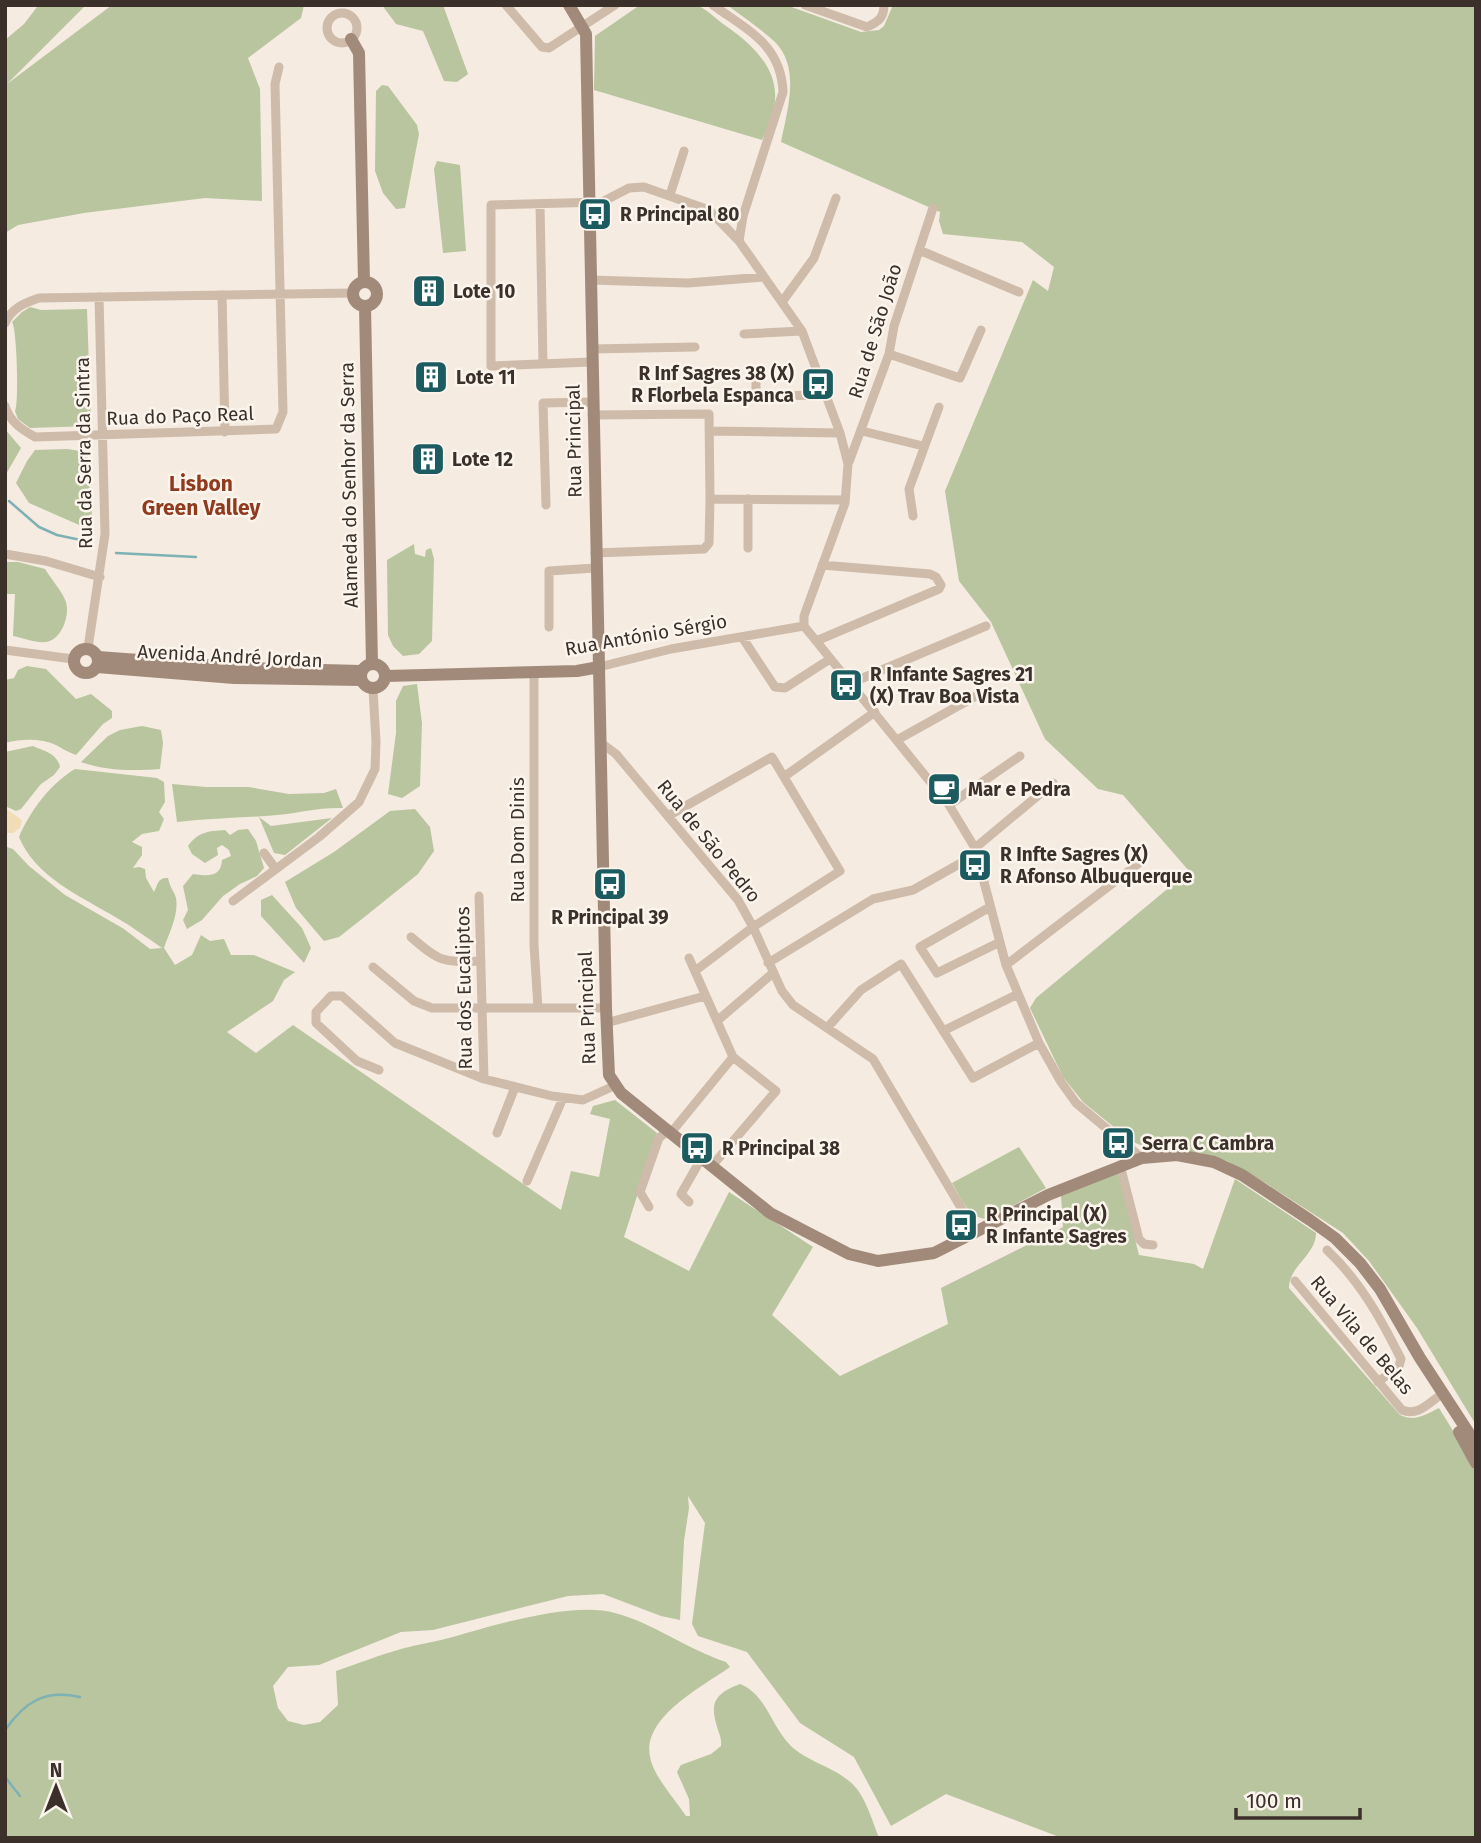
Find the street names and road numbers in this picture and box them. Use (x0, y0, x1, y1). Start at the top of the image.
street label: Rua de São João (844, 261, 906, 401)
street label: Rua da Serra da Sintra (71, 357, 97, 549)
street label: Alameda do Senhor da Serra (335, 362, 363, 608)
street label: Rua Principal (562, 384, 586, 498)
street label: Rua do Paço Real (106, 402, 255, 430)
street label: Rua António Sérgio (563, 609, 729, 661)
street label: Avenida André Jordan (137, 640, 323, 672)
street label: Rua de São Pedro (652, 775, 766, 907)
street label: Rua Dom Dinis (506, 777, 529, 903)
street label: Rua dos Eucaliptos (451, 906, 477, 1070)
street label: Rua Principal (574, 950, 600, 1065)
street label: Rua Vila de Belas (1306, 1271, 1418, 1399)

